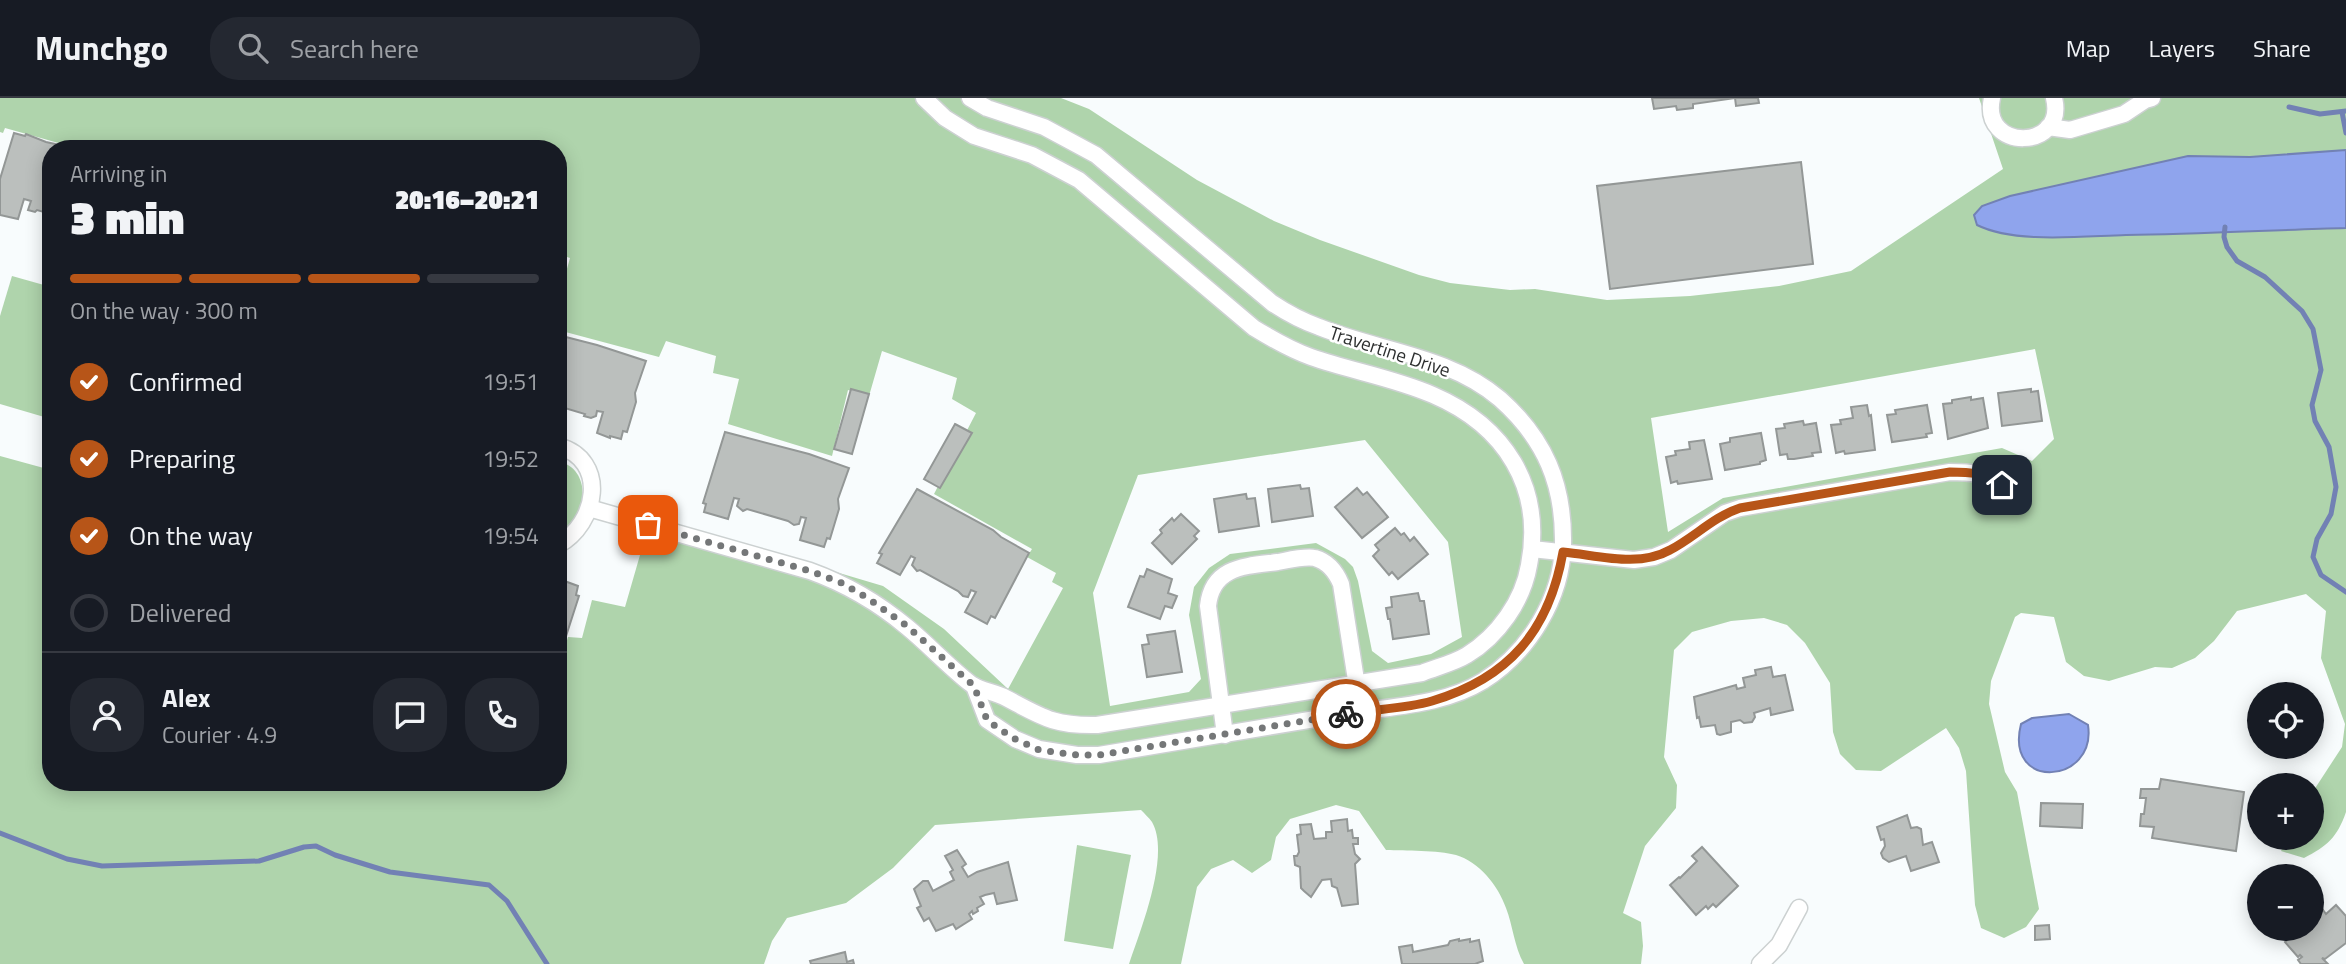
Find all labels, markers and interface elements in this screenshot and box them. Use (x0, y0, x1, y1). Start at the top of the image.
search box (210, 17, 700, 80)
text: Munchgo (35, 23, 168, 73)
icon: search (234, 29, 272, 67)
text: Search here (290, 29, 419, 68)
text: Map (2066, 30, 2111, 66)
text: Layers (2149, 30, 2215, 66)
text: Share (2253, 30, 2311, 66)
text: Arriving in (70, 156, 167, 191)
text: 20:16–20:21 (395, 180, 539, 219)
text: 3 min (70, 182, 184, 252)
text: On the way · 300 m (70, 293, 258, 328)
street label: Travertine Drive (1326, 317, 1454, 384)
text: Confirmed (129, 362, 243, 401)
icon: check (70, 363, 108, 401)
text: 19:51 (482, 364, 539, 399)
text: Preparing (129, 439, 235, 478)
icon: check (70, 440, 108, 478)
text: 19:52 (482, 441, 539, 476)
pin (1972, 455, 2032, 515)
icon: home (1983, 466, 2021, 504)
pin (618, 495, 678, 555)
icon: bag (629, 506, 667, 544)
text: On the way (129, 516, 253, 555)
icon: check (70, 517, 108, 555)
text: 19:54 (482, 518, 539, 553)
text: Delivered (129, 593, 232, 632)
button: person (70, 678, 144, 752)
text: Alex (162, 678, 210, 717)
button: chat (373, 678, 447, 752)
button: phone (465, 678, 539, 752)
courier (1311, 679, 1381, 749)
map controls (2247, 682, 2324, 941)
button: locate (2247, 682, 2324, 759)
icon: bike (1327, 695, 1365, 733)
text: Courier · 4.9 (162, 717, 277, 752)
button: + (2247, 773, 2324, 850)
button: − (2247, 864, 2324, 941)

